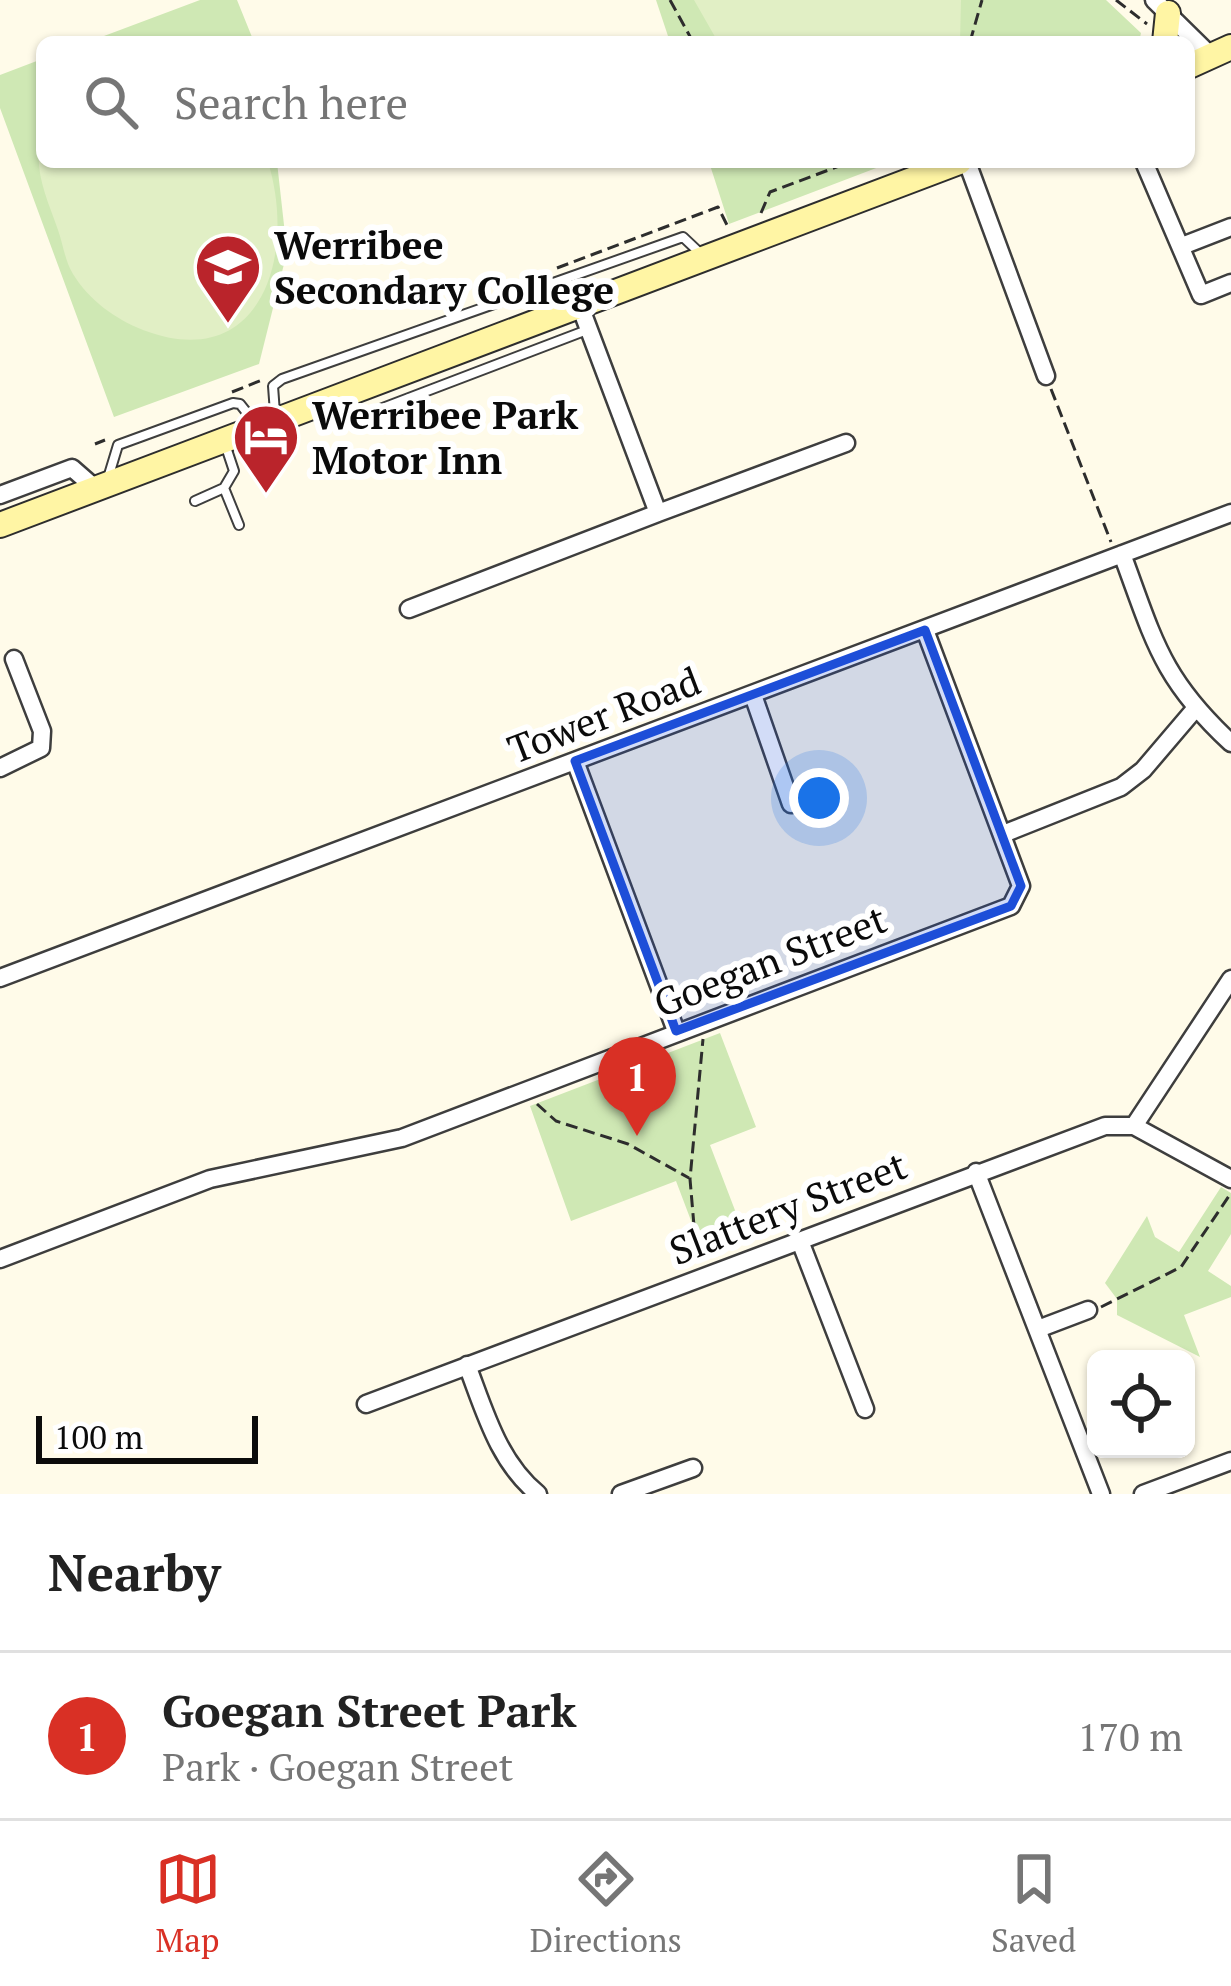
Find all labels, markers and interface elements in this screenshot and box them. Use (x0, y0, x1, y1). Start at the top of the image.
search box (36, 36, 1195, 168)
icon: search (78, 69, 144, 135)
text: Search here (174, 72, 408, 132)
place label: Werribee Secondary College (274, 218, 614, 315)
school or university icon: Werribee Secondary College (193, 232, 263, 326)
place label: Werribee Park Motor Inn (312, 388, 578, 485)
hotel icon: Werribee Park Motor Inn (231, 402, 301, 496)
street label: Tower Road (500, 654, 707, 774)
your location (789, 768, 849, 828)
street label: Goegan Street (646, 892, 893, 1028)
pin: 1 (598, 1037, 676, 1136)
street label: Slattery Street (662, 1138, 914, 1276)
map controls (1087, 1350, 1195, 1458)
button: locate (1087, 1350, 1195, 1458)
scale bar (36, 1410, 258, 1463)
text: 100 m (54, 1415, 143, 1458)
text: Nearby (48, 1538, 221, 1606)
text: Goegan Street Park (162, 1680, 577, 1740)
text: 1 (76, 1710, 98, 1762)
text: 170 m (1078, 1710, 1183, 1762)
text: Park · Goegan Street (162, 1740, 513, 1792)
tab: Map (155, 1846, 221, 1961)
tab: Directions (530, 1846, 682, 1961)
tab: Saved (991, 1846, 1076, 1961)

